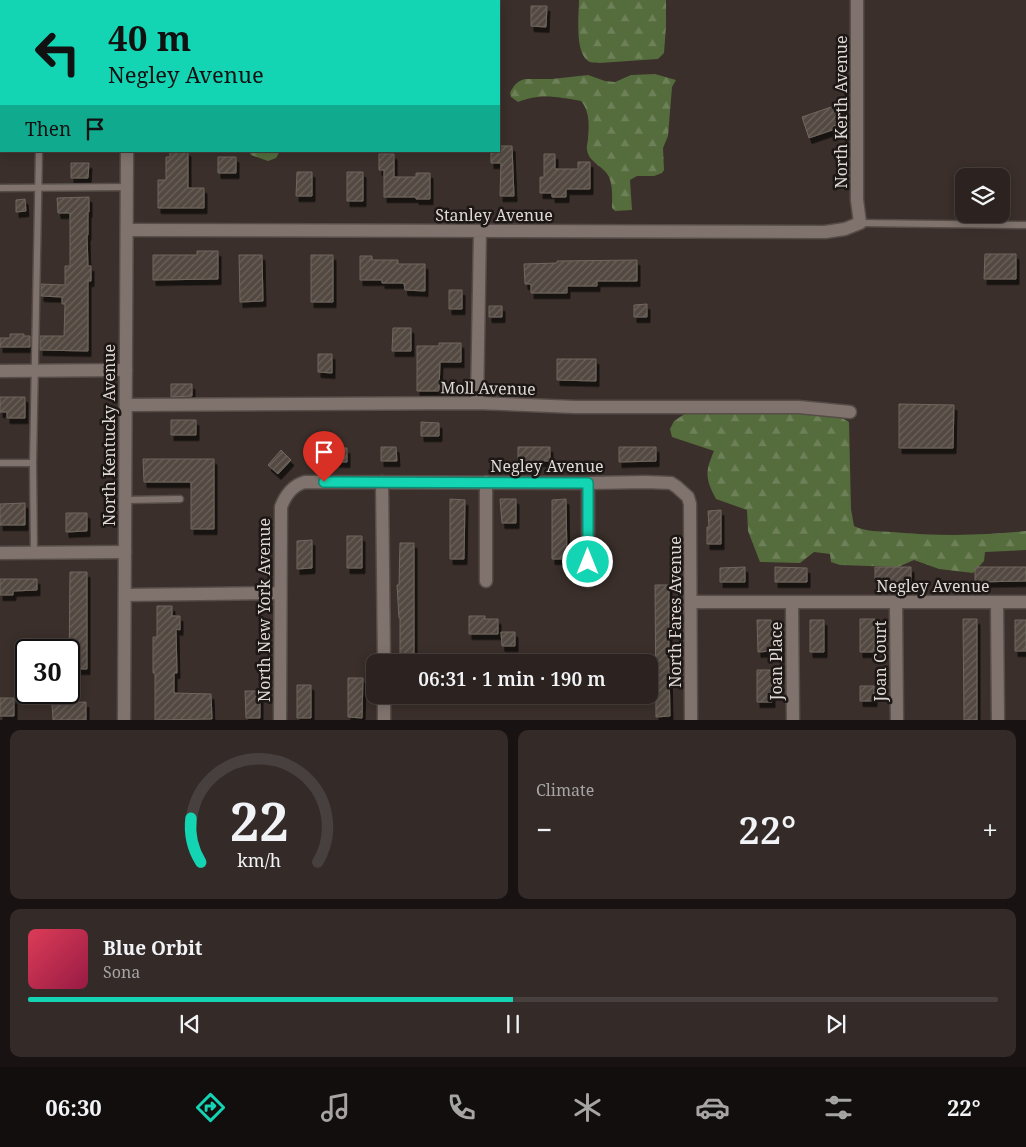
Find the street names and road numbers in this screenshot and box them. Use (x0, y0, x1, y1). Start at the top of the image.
street label: North Kerth Avenue (830, 35, 852, 189)
street label: Stanley Avenue (435, 204, 553, 226)
street label: North Kentucky Avenue (98, 344, 120, 526)
street label: Moll Avenue (440, 376, 536, 400)
street label: Negley Avenue (490, 455, 604, 477)
street label: North New York Avenue (253, 518, 275, 702)
street label: North Fares Avenue (664, 536, 686, 688)
street label: Negley Avenue (876, 575, 990, 597)
street label: Joan Court (869, 620, 891, 702)
street label: Joan Place (765, 622, 787, 701)

